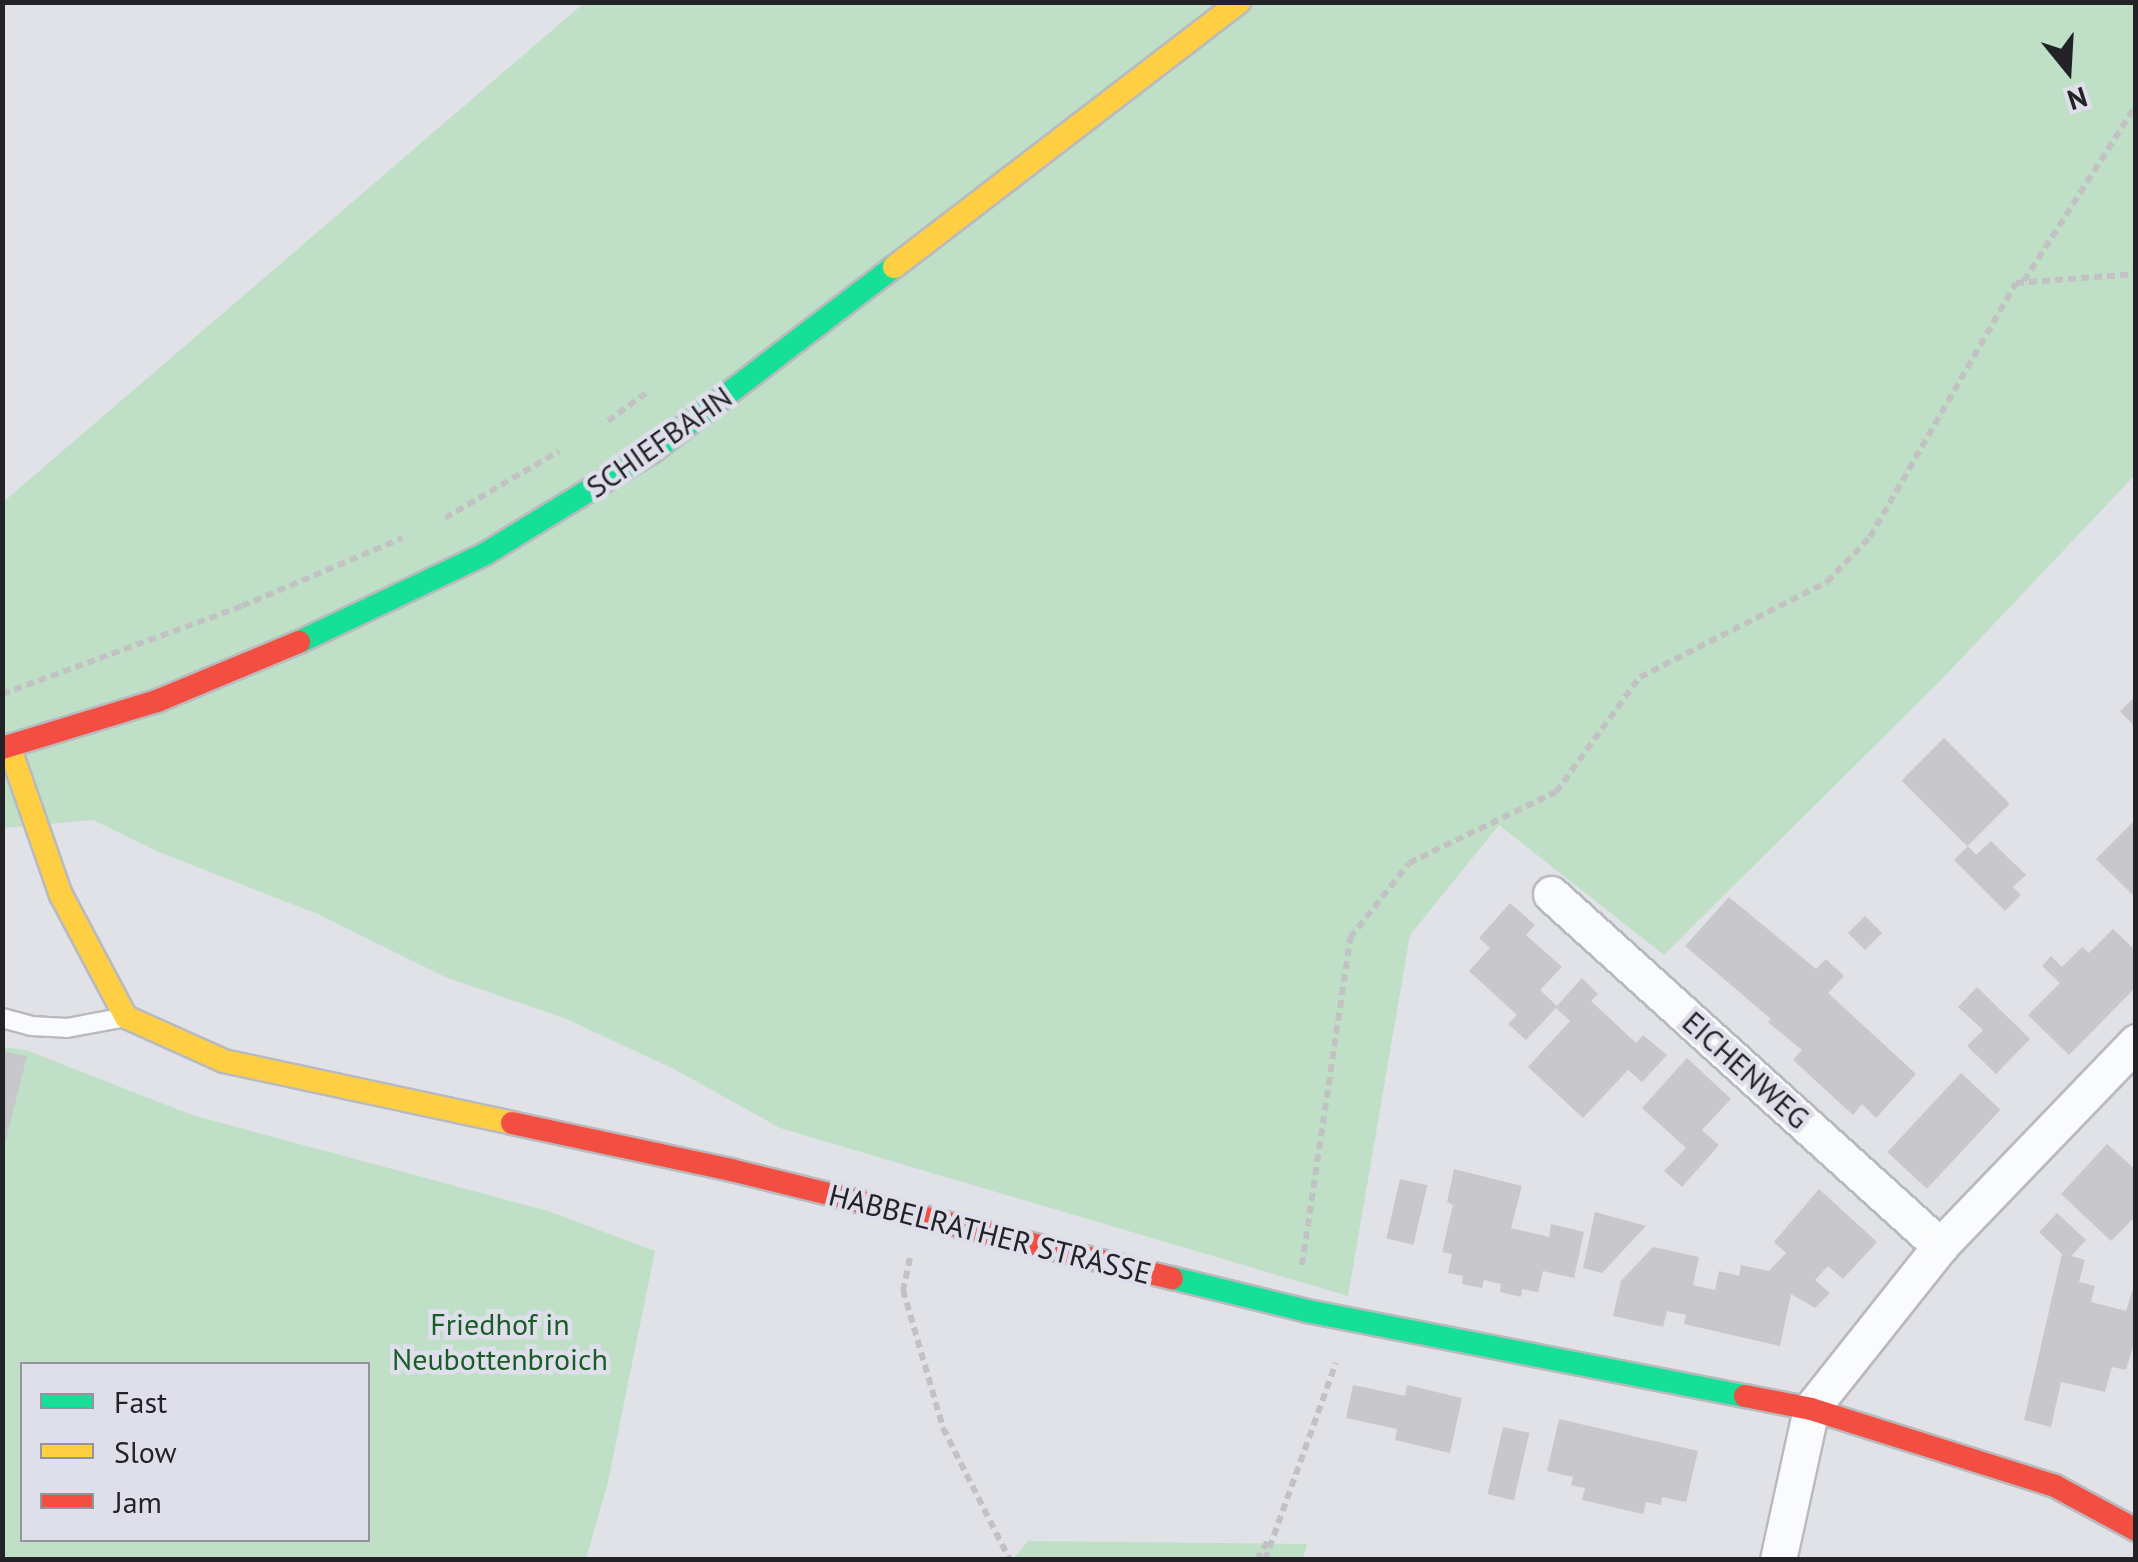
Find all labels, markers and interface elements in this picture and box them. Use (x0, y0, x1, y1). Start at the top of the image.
north arrow (2018, 20, 2118, 120)
text: N (2063, 79, 2092, 119)
street label: SCHIEFBAHN (579, 379, 739, 505)
street label: EICHENWEG (1675, 1004, 1817, 1136)
street label: HABBELRATHER STRASSE (825, 1177, 1155, 1291)
park label: Friedhof in Neubottenbroich (392, 1306, 608, 1376)
legend (20, 1362, 370, 1542)
text: Fast (114, 1382, 167, 1421)
text: Slow (114, 1432, 177, 1471)
text: Jam (114, 1482, 162, 1521)

